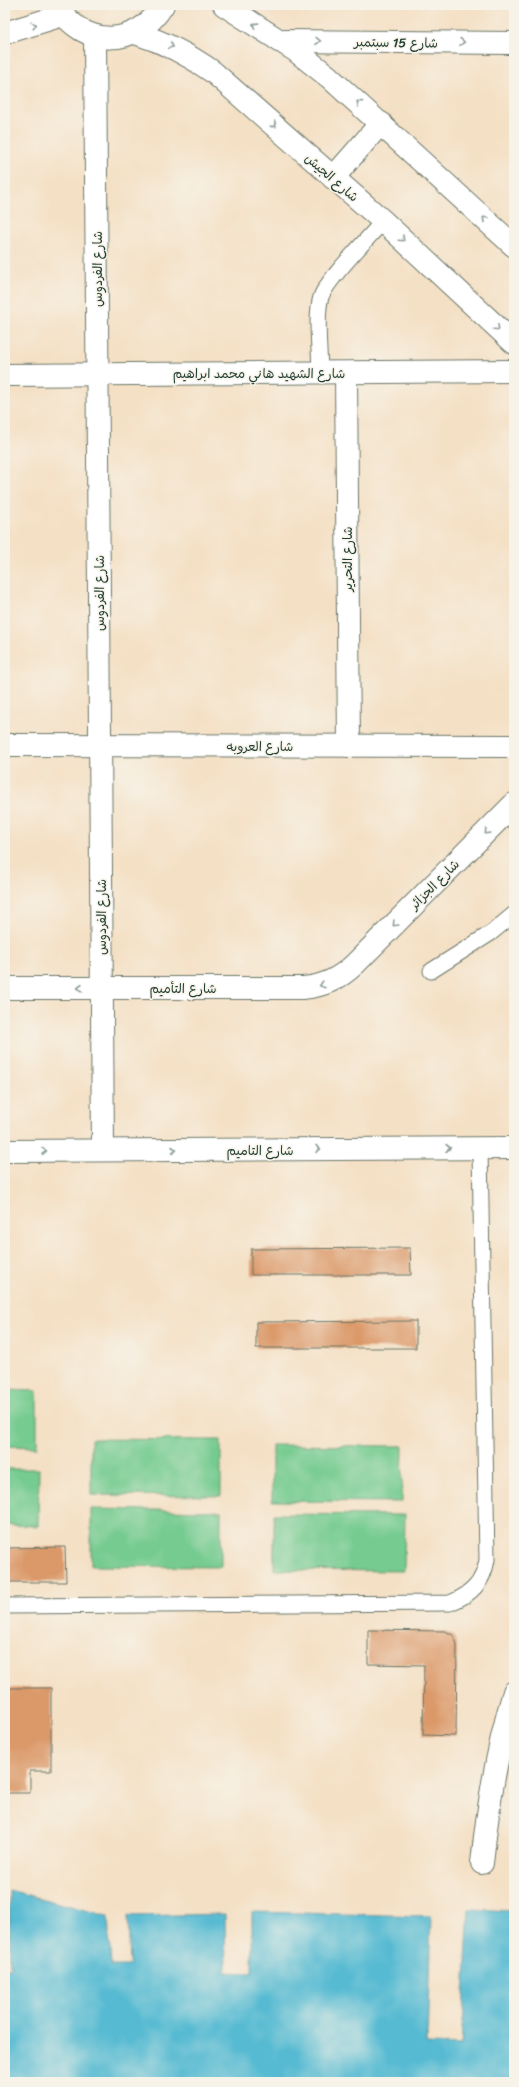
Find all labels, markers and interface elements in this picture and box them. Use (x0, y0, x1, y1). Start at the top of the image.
one-way arrow (31, 21, 38, 30)
one-way arrow (252, 22, 259, 30)
street label: شارع 15 سبتمبر (353, 30, 438, 55)
one-way arrow (315, 37, 321, 45)
one-way arrow (459, 38, 465, 46)
one-way arrow (167, 41, 174, 49)
one-way arrow (356, 101, 363, 108)
one-way arrow (269, 121, 276, 128)
street label: شارع الجيش (299, 147, 364, 208)
one-way arrow (482, 217, 490, 224)
street label: شارع الفردوس (86, 231, 109, 307)
one-way arrow (397, 235, 405, 242)
one-way arrow (493, 323, 500, 330)
street label: شارع الشهيد هاني محمد ابراهيم (173, 362, 345, 385)
street label: شارع التحرير (336, 526, 359, 593)
street label: شارع الفردوس (88, 555, 111, 631)
street label: شارع العروبه (227, 735, 293, 758)
one-way arrow (484, 827, 491, 835)
street label: شارع الجزائر (403, 854, 465, 916)
street label: شارع الفردوس (90, 879, 113, 955)
one-way arrow (392, 919, 400, 927)
street label: شارع التأميم (149, 977, 217, 1000)
one-way arrow (319, 980, 326, 988)
one-way arrow (77, 984, 83, 992)
street label: شارع التاميم (226, 1139, 294, 1162)
one-way arrow (445, 1144, 451, 1152)
one-way arrow (315, 1145, 321, 1153)
one-way arrow (171, 1146, 177, 1154)
one-way arrow (41, 1147, 47, 1155)

